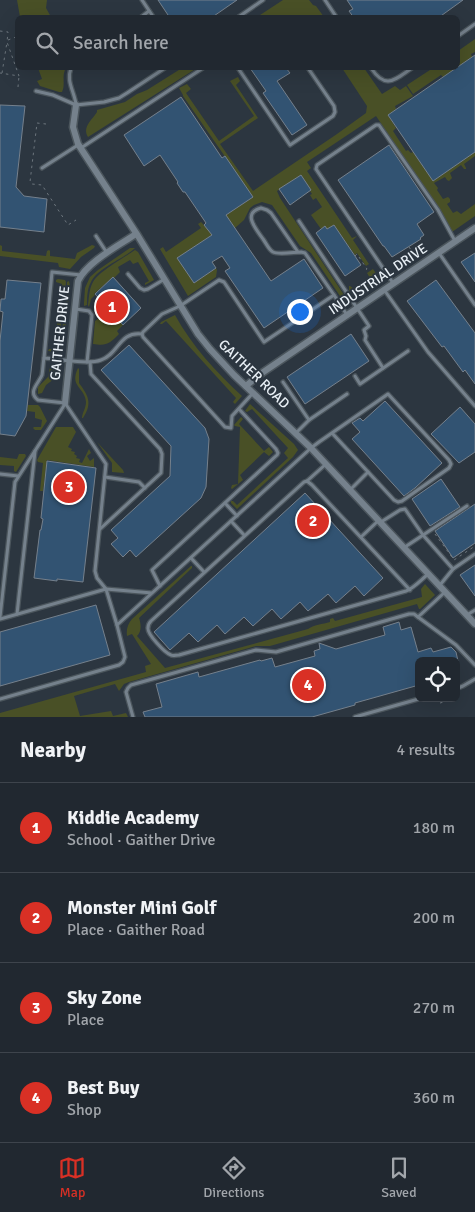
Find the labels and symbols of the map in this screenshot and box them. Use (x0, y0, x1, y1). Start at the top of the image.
street label: INDUSTRIAL DRIVE (325, 240, 431, 318)
street label: GAITHER DRIVE (47, 285, 73, 381)
pin: 1 (96, 288, 128, 326)
your location (287, 299, 313, 325)
street label: GAITHER ROAD (215, 336, 293, 412)
pin: 3 (53, 468, 85, 506)
pin: 2 (297, 502, 329, 540)
pin: 4 (292, 666, 324, 704)

